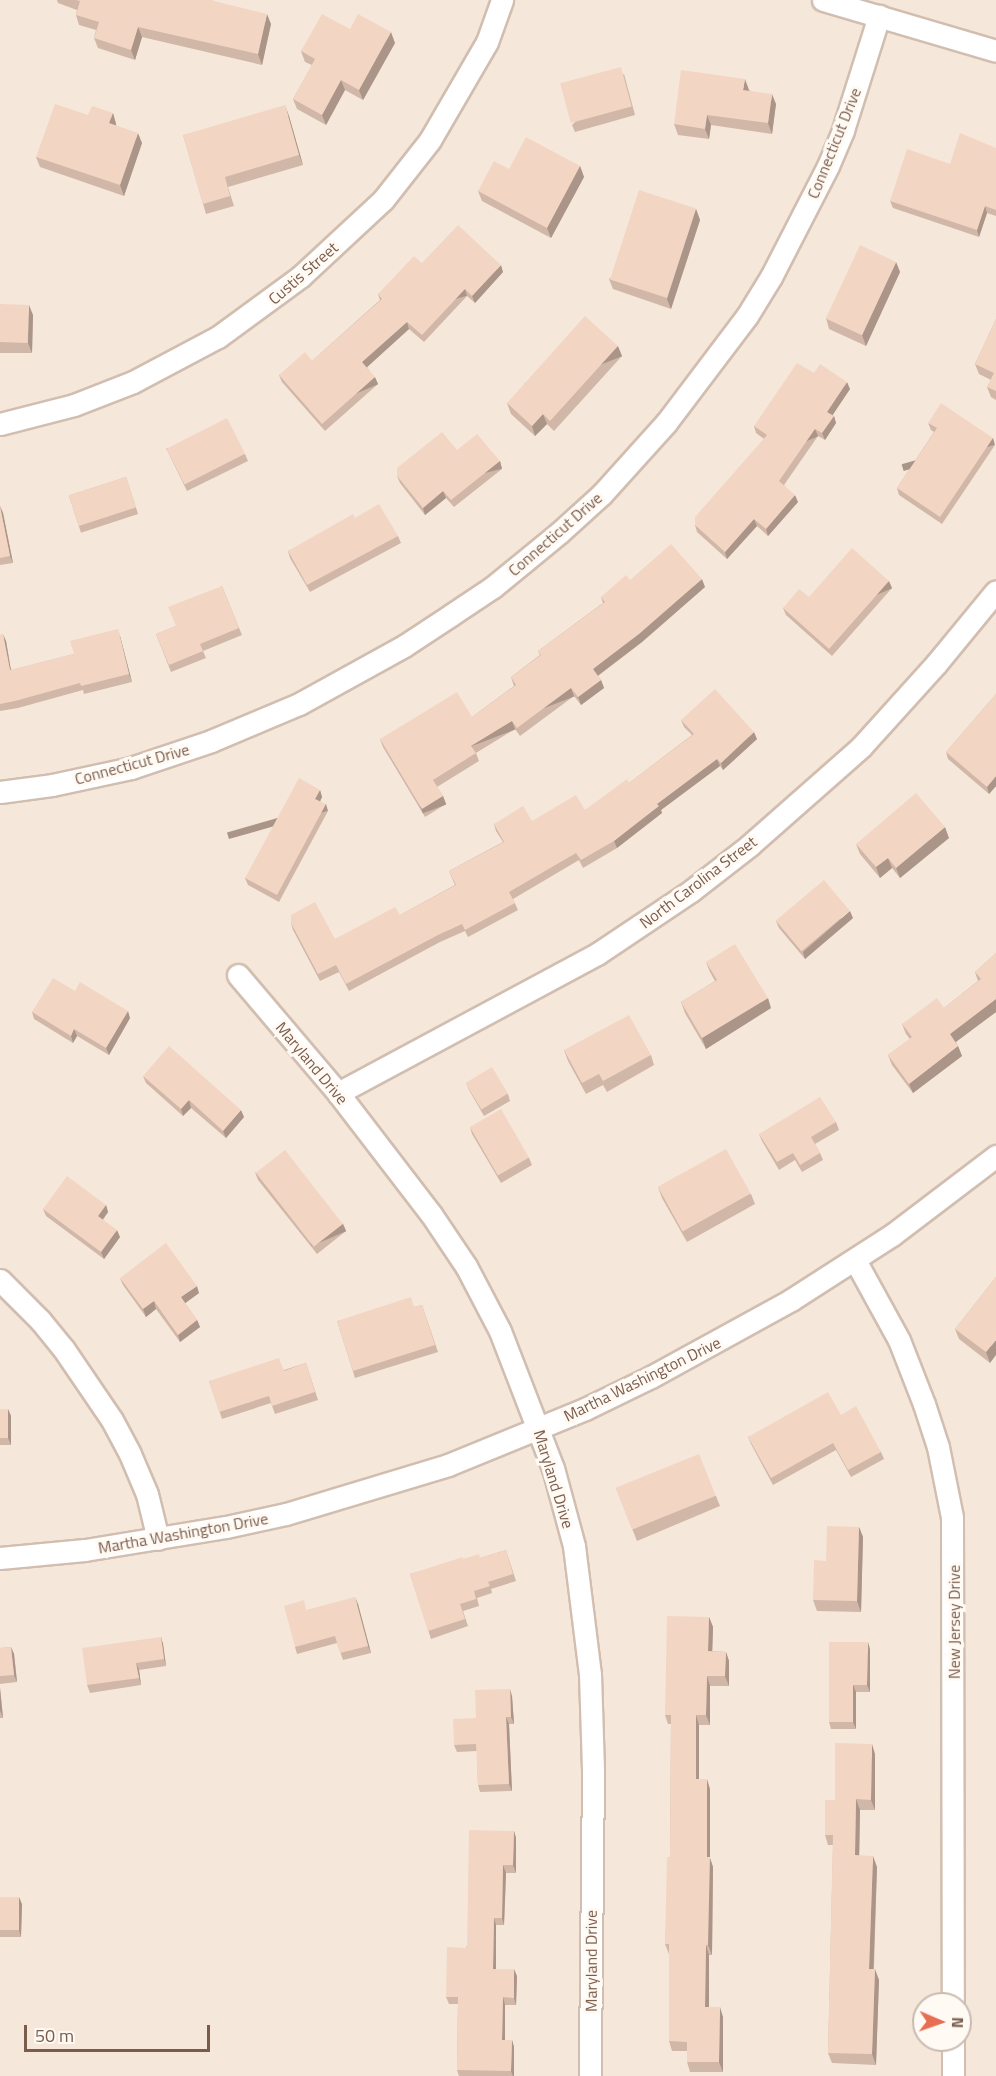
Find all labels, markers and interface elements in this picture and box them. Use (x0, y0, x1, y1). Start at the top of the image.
street label: Connecticut Drive (803, 85, 865, 201)
street label: Custis Street (264, 238, 342, 308)
street label: Connecticut Drive (504, 488, 606, 580)
street label: Connecticut Drive (73, 739, 191, 789)
street label: North Carolina Street (636, 832, 760, 932)
street label: Maryland Drive (272, 1018, 352, 1108)
street label: Martha Washington Drive (560, 1333, 724, 1425)
street label: Maryland Drive (530, 1427, 578, 1531)
street label: Martha Washington Drive (97, 1509, 269, 1557)
street label: New Jersey Drive (944, 1565, 964, 1679)
street label: Maryland Drive (581, 1910, 601, 2012)
north arrow (912, 1992, 972, 2052)
scale bar (27, 2013, 213, 2051)
text: N (946, 2017, 970, 2029)
text: 50 m (35, 2022, 74, 2049)

